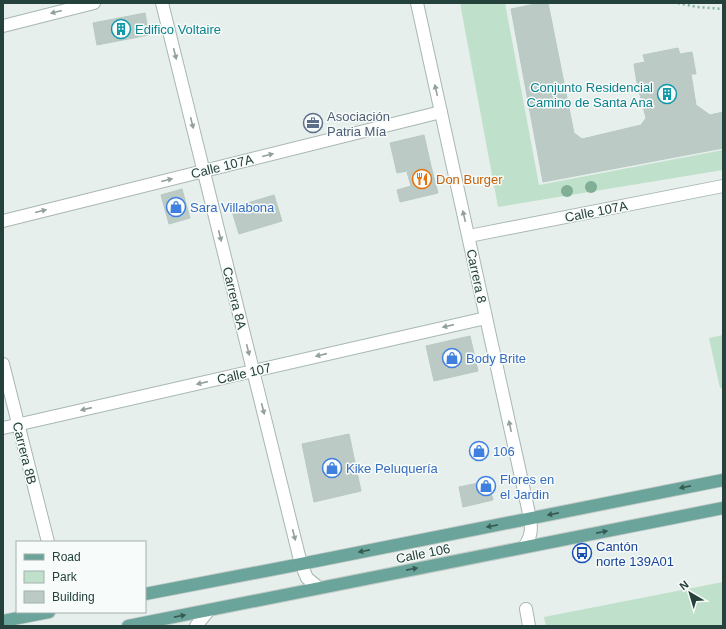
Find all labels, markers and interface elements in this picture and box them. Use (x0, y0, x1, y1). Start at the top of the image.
one-way arrow (49, 10, 62, 16)
building icon: Edifico Voltaire (110, 18, 132, 40)
place label: Edifico Voltaire (135, 22, 221, 37)
one-way arrow (172, 48, 178, 61)
place label: Conjunto Residencial Camino de Santa Ana (527, 80, 654, 110)
one-way arrow (433, 83, 439, 95)
building icon: Conjunto Residencial Camino de Santa Ana (656, 83, 678, 105)
place label: Asociación Patria Mía (327, 109, 390, 139)
office icon: Asociación Patria Mía (302, 112, 324, 134)
one-way arrow (189, 117, 195, 129)
street label: Calle 107A (189, 151, 255, 181)
one-way arrow (263, 152, 275, 158)
restaurant icon: Don Burger (411, 168, 433, 190)
place label: Don Burger (436, 172, 503, 187)
one-way arrow (161, 177, 173, 183)
shop icon: Sara Villabona (165, 196, 187, 218)
street label: Calle 107A (563, 198, 629, 225)
place label: Sara Villabona (190, 200, 275, 215)
one-way arrow (35, 208, 47, 214)
one-way arrow (461, 210, 467, 223)
one-way arrow (217, 230, 223, 242)
street label: Carrera 8 (463, 248, 490, 305)
street label: Carrera 8A (220, 265, 250, 331)
one-way arrow (442, 324, 454, 330)
one-way arrow (246, 344, 252, 356)
shop icon: Body Brite (441, 347, 463, 369)
place label: Body Brite (466, 351, 526, 366)
one-way arrow (315, 353, 327, 359)
street label: Calle 107 (216, 360, 273, 387)
one-way arrow (195, 380, 208, 386)
one-way arrow (260, 403, 266, 415)
one-way arrow (80, 406, 92, 412)
one-way arrow (506, 419, 512, 432)
street label: Carrera 8B (10, 420, 39, 486)
shop icon: 106 (468, 440, 490, 462)
place label: 106 (493, 444, 515, 459)
shop icon: Kike Peluquería (321, 457, 343, 479)
place label: Kike Peluquería (346, 461, 439, 476)
place label: Flores en el Jardin (500, 472, 554, 502)
shop icon: Flores en el Jardin (475, 475, 497, 497)
one-way arrow (679, 485, 691, 491)
one-way arrow (547, 511, 559, 517)
one-way arrow (486, 523, 498, 529)
one-way arrow (291, 529, 297, 541)
one-way arrow (596, 529, 608, 535)
place label: Cantón norte 139A01 (596, 539, 674, 569)
legend (16, 541, 146, 613)
street label: Calle 106 (395, 541, 451, 566)
bus stop icon: Cantón norte 139A01 (571, 542, 593, 564)
one-way arrow (358, 549, 370, 555)
text: Road (52, 550, 81, 564)
one-way arrow (406, 566, 418, 572)
text: Park (52, 570, 78, 584)
north arrow (670, 573, 710, 613)
text: N (677, 578, 691, 592)
text: Building (52, 590, 95, 604)
one-way arrow (174, 612, 186, 618)

